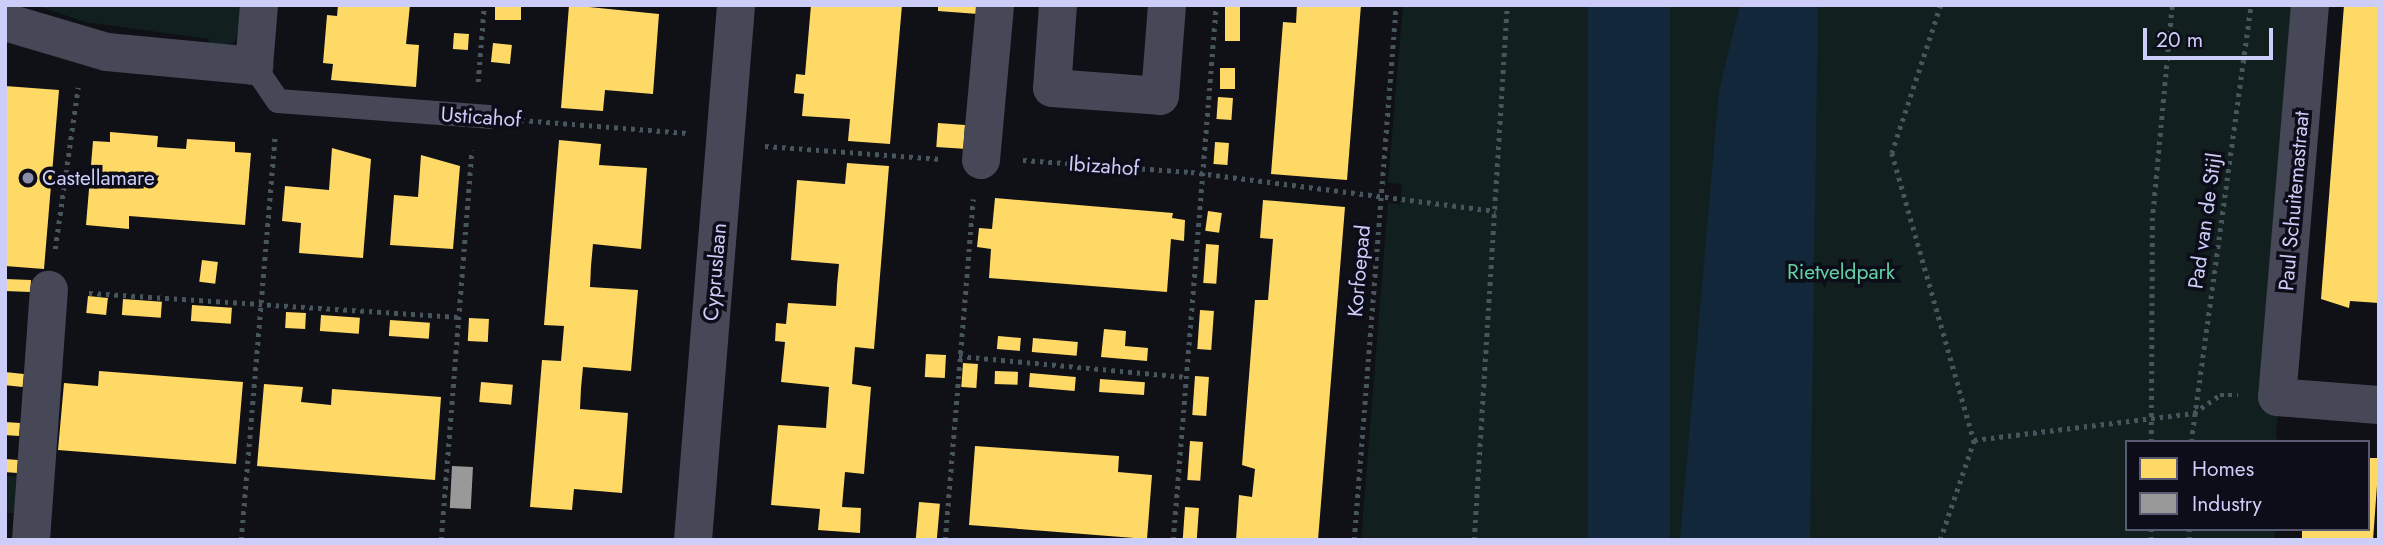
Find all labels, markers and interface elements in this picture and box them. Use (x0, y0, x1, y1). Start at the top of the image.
scale bar (2146, 14, 2276, 58)
text: 20 m (2156, 25, 2203, 55)
street label: Usticahof (440, 102, 522, 132)
street label: Paul Schuitemastraat (2274, 110, 2314, 292)
street label: Ibizahof (1068, 151, 1140, 181)
street label: Pad van de Stijl (2183, 151, 2227, 291)
place label: Castellamare (42, 165, 155, 191)
marker: Castellamare (20, 170, 36, 186)
street label: Cypruslaan (698, 222, 732, 322)
street label: Korfoepad (1342, 224, 1376, 318)
park label: Rietveldpark (1787, 259, 1895, 285)
legend (2125, 440, 2370, 531)
text: Homes (2192, 454, 2254, 484)
text: Industry (2192, 489, 2262, 519)

